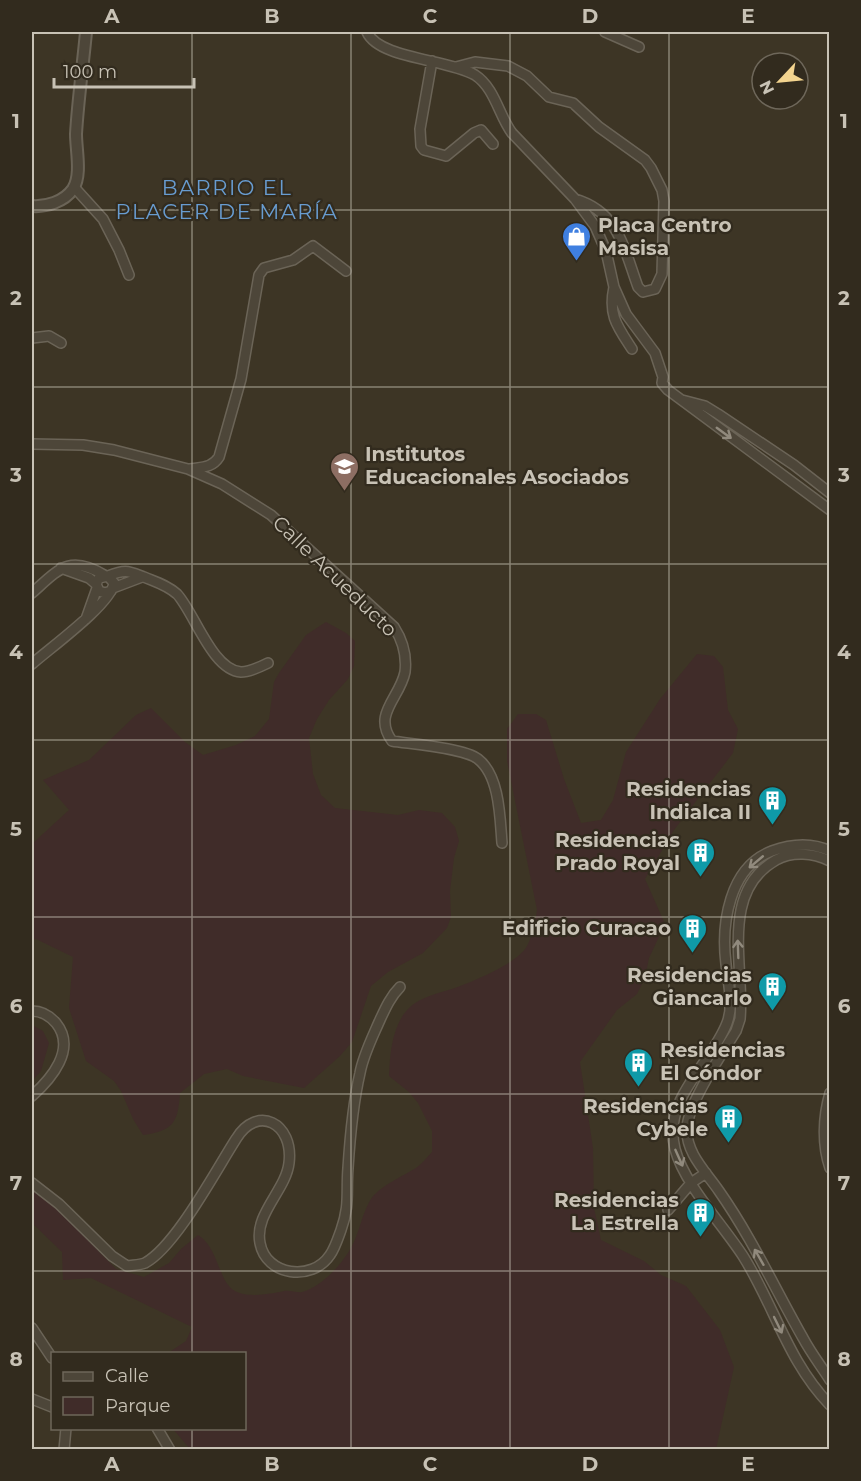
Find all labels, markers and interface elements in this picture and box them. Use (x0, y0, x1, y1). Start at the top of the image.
text: A (103, 4, 120, 28)
text: B (264, 4, 280, 28)
text: C (423, 4, 438, 28)
text: D (582, 4, 598, 28)
text: E (741, 4, 755, 28)
scale bar (54, 51, 194, 89)
north arrow (750, 51, 810, 111)
text: 100 m (63, 61, 117, 83)
text: N (756, 77, 778, 97)
text: 1 (12, 109, 20, 133)
text: 1 (840, 109, 848, 133)
district label: BARRIO EL PLACER DE MARÍA (116, 175, 338, 224)
place label: Placa Centro Masisa (598, 213, 732, 260)
shop icon: Placa Centro Masisa (561, 220, 593, 262)
text: 2 (10, 286, 22, 310)
text: 2 (838, 286, 850, 310)
one-way arrow (716, 427, 732, 439)
place label: Institutos Educacionales Asociados (365, 442, 629, 489)
school or university icon: Institutos Educacionales Asociados (328, 450, 360, 492)
text: 3 (9, 463, 22, 487)
text: 3 (837, 463, 850, 487)
street label: Calle Acueducto (268, 511, 402, 641)
text: 4 (9, 640, 23, 664)
text: 4 (837, 640, 851, 664)
place label: Residencias Indialca II (626, 777, 751, 824)
building icon: Residencias Indialca II (756, 784, 788, 826)
text: 5 (10, 817, 22, 841)
text: 5 (838, 817, 850, 841)
place label: Residencias Prado Royal (555, 828, 680, 875)
building icon: Residencias Prado Royal (685, 836, 717, 878)
one-way arrow (748, 854, 764, 868)
building icon: Edificio Curacao (676, 912, 708, 954)
place label: Edificio Curacao (502, 916, 671, 940)
one-way arrow (733, 939, 744, 959)
place label: Residencias Giancarlo (627, 963, 752, 1010)
building icon: Residencias Giancarlo (757, 970, 789, 1012)
text: 6 (10, 994, 23, 1018)
text: 6 (838, 994, 851, 1018)
place label: Residencias El Cóndor (660, 1038, 785, 1085)
building icon: Residencias El Cóndor (623, 1046, 655, 1088)
place label: Residencias Cybele (583, 1094, 708, 1141)
building icon: Residencias Cybele (713, 1102, 745, 1144)
one-way arrow (674, 1148, 685, 1166)
text: 7 (10, 1171, 22, 1195)
text: 7 (838, 1171, 850, 1195)
place label: Residencias La Estrella (554, 1188, 679, 1235)
building icon: Residencias La Estrella (684, 1196, 716, 1238)
one-way arrow (753, 1248, 765, 1265)
one-way arrow (772, 1315, 784, 1333)
text: 8 (9, 1347, 23, 1371)
text: 8 (837, 1347, 851, 1371)
legend (51, 1352, 246, 1430)
text: Calle (105, 1365, 149, 1387)
text: Parque (105, 1395, 171, 1417)
text: A (103, 1452, 120, 1476)
text: B (264, 1452, 280, 1476)
text: C (423, 1452, 438, 1476)
text: D (582, 1452, 598, 1476)
text: E (741, 1452, 755, 1476)

